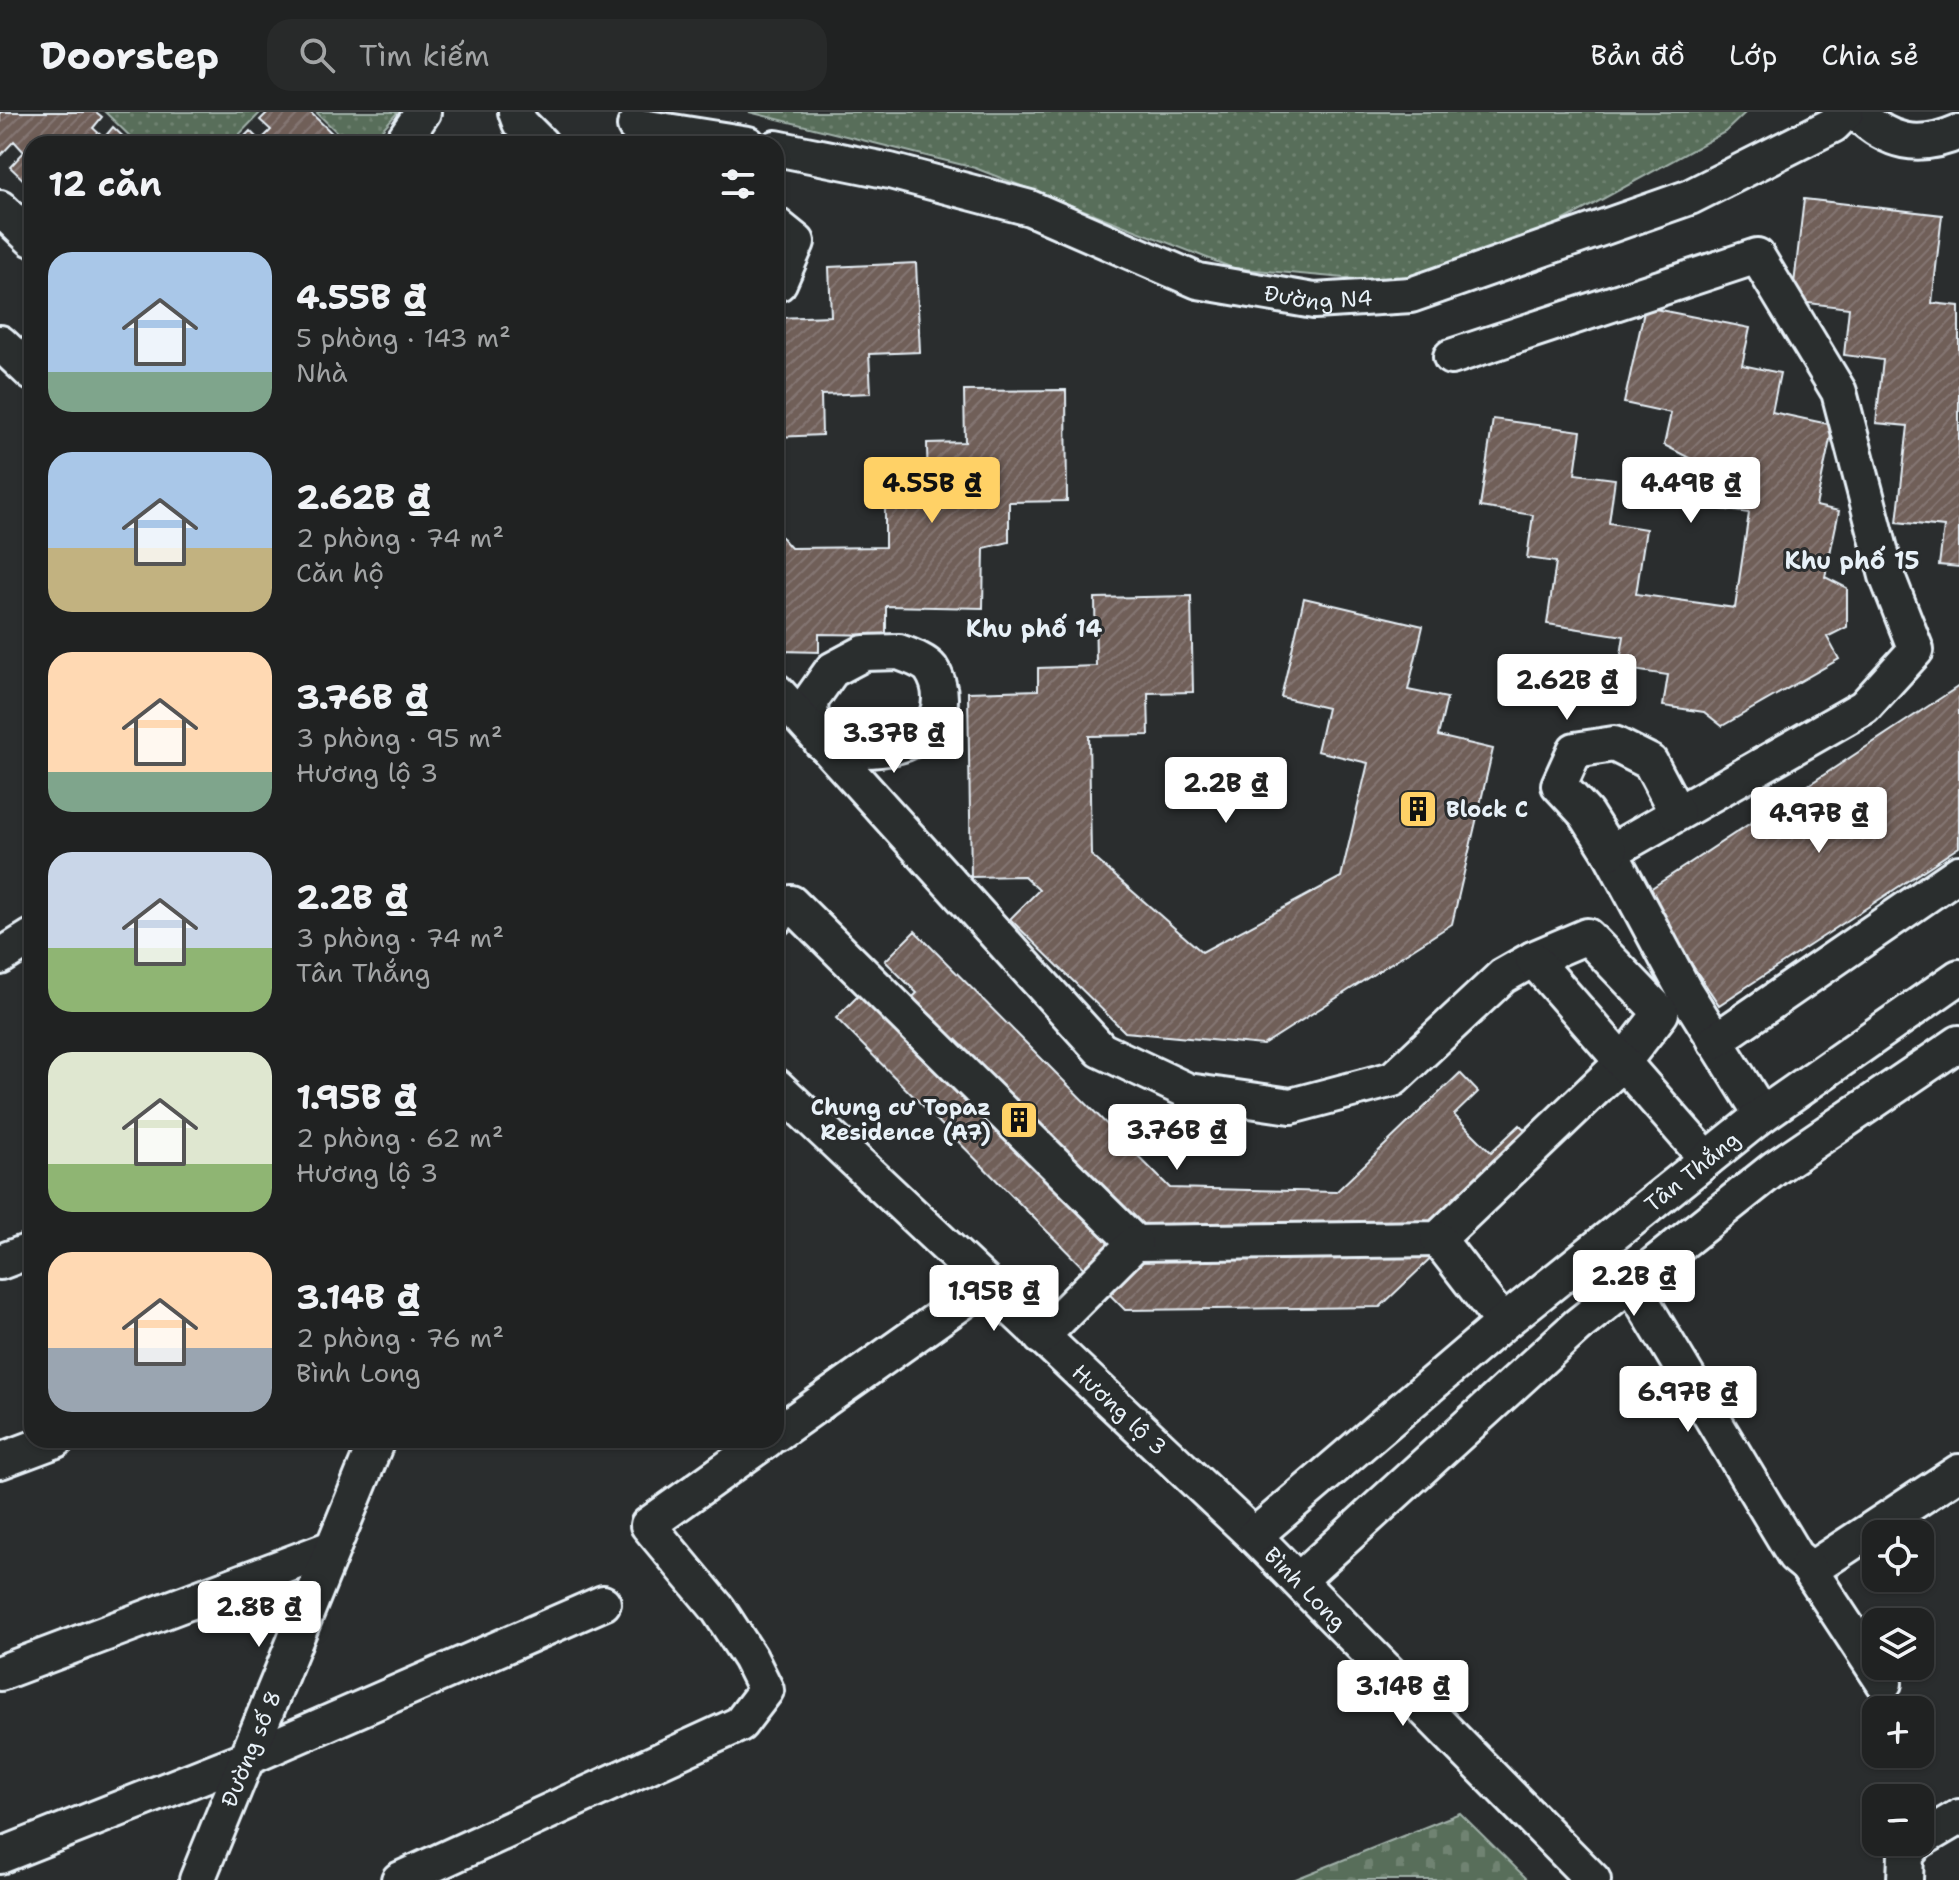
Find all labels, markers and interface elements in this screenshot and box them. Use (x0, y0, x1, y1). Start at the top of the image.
search box (267, 19, 827, 91)
text: Doorstep (40, 30, 219, 81)
icon: search (295, 33, 339, 77)
text: Tìm kiếm (359, 35, 490, 76)
text: Bản đồ (1590, 36, 1685, 74)
text: Lớp (1729, 36, 1777, 74)
text: Chia sẻ (1821, 36, 1919, 74)
text: 12 căn (48, 161, 162, 207)
icon: filters (716, 162, 760, 206)
text: 4.55B ₫ (296, 274, 427, 320)
street label: Đường N4 (1262, 278, 1373, 316)
icon: home (112, 284, 208, 380)
text: 5 phòng · 143 m² (296, 320, 511, 355)
text: Nhà (296, 355, 348, 390)
pin: 4.55B ₫ (858, 457, 1006, 525)
pin: 4.49B ₫ (1617, 457, 1765, 525)
text: 4.55B ₫ (882, 465, 982, 500)
text: 4.49B ₫ (1640, 465, 1742, 500)
text: 2.62B ₫ (296, 474, 431, 520)
icon: home (112, 484, 208, 580)
text: 2 phòng · 74 m² (296, 520, 504, 555)
district label: Khu phố 15 (1784, 545, 1920, 577)
text: Căn hộ (296, 555, 384, 590)
district label: Khu phố 14 (966, 613, 1102, 645)
pin: 2.62B ₫ (1493, 654, 1641, 722)
text: 2.62B ₫ (1515, 662, 1619, 697)
text: 3.76B ₫ (296, 674, 429, 720)
icon: home (112, 684, 208, 780)
pin: 3.37B ₫ (820, 707, 968, 775)
text: 3.37B ₫ (842, 715, 946, 750)
text: 3 phòng · 95 m² (296, 720, 503, 755)
text: Hương lộ 3 (296, 755, 438, 790)
pin: 2.2B ₫ (1161, 757, 1291, 825)
text: 2.2B ₫ (1183, 765, 1269, 800)
pin: 4.97B ₫ (1745, 787, 1893, 855)
building icon: Block C (1397, 788, 1439, 830)
place label: Block C (1446, 795, 1528, 824)
text: 4.97B ₫ (1769, 795, 1869, 830)
text: 2.2B ₫ (296, 874, 409, 920)
icon: home (112, 884, 208, 980)
text: 3 phòng · 74 m² (296, 920, 504, 955)
text: Tân Thắng (296, 955, 430, 990)
text: 1.95B ₫ (296, 1074, 418, 1120)
icon: home (112, 1084, 208, 1180)
place label: Chung cư Topaz Residence (A7) (811, 1093, 991, 1147)
building icon: Chung cư Topaz Residence (A7) (998, 1099, 1040, 1141)
pin: 3.76B ₫ (1103, 1104, 1251, 1172)
text: 3.76B ₫ (1126, 1112, 1228, 1147)
text: 2 phòng · 62 m² (296, 1120, 504, 1155)
street label: Tân Thắng (1638, 1124, 1745, 1218)
text: Hương lộ 3 (296, 1155, 438, 1190)
pin: 2.2B ₫ (1569, 1250, 1699, 1318)
text: 2.2B ₫ (1591, 1258, 1677, 1293)
pin: 1.95B ₫ (920, 1265, 1068, 1333)
text: 1.95B ₫ (948, 1273, 1040, 1308)
text: 3.14B ₫ (296, 1274, 421, 1320)
icon: home (112, 1284, 208, 1380)
text: 2 phòng · 76 m² (296, 1320, 504, 1355)
text: Bình Long (296, 1355, 421, 1390)
street label: Hương lộ 3 (1066, 1358, 1173, 1461)
pin: 6.97B ₫ (1614, 1366, 1762, 1434)
text: 6.97B ₫ (1638, 1374, 1739, 1409)
map controls (1862, 1520, 1934, 1856)
button: locate (1862, 1520, 1934, 1592)
street label: Bình Long (1258, 1541, 1353, 1636)
pin: 2.8B ₫ (194, 1581, 324, 1649)
text: 2.8B ₫ (216, 1589, 302, 1624)
button: layers (1862, 1608, 1934, 1680)
pin: 3.14B ₫ (1329, 1660, 1477, 1728)
text: 3.14B ₫ (1355, 1668, 1451, 1703)
street label: Đường số 8 (214, 1686, 288, 1811)
button: + (1862, 1696, 1934, 1768)
button: − (1862, 1784, 1934, 1856)

